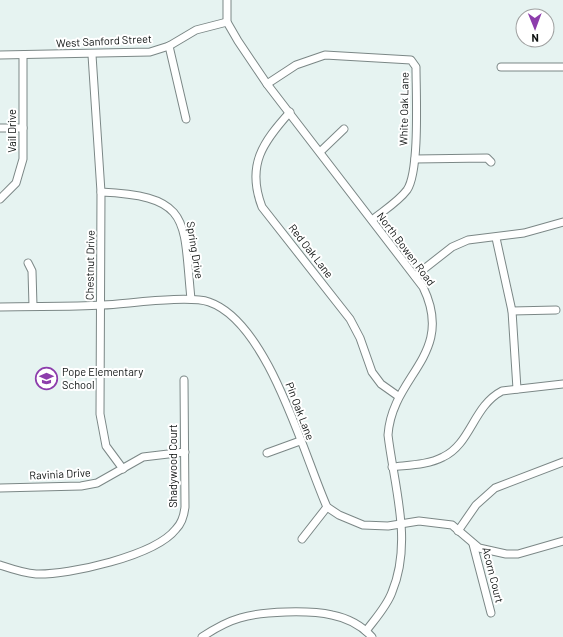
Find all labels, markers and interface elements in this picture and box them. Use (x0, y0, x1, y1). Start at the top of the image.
north arrow (515, 8, 555, 48)
street label: West Sanford Street (56, 31, 152, 50)
text: N (531, 32, 539, 45)
street label: White Oak Lane (396, 72, 411, 146)
street label: Vail Drive (5, 109, 18, 153)
street label: North Bowen Road (375, 209, 438, 288)
street label: Spring Drive (185, 220, 206, 280)
street label: Red Oak Lane (286, 221, 336, 280)
street label: Chestnut Drive (82, 230, 97, 300)
school or university icon: Pope Elementary School (33, 365, 59, 391)
place label: Pope Elementary School (62, 365, 143, 391)
street label: Pin Oak Lane (283, 380, 318, 442)
street label: Shadywood Court (166, 424, 179, 508)
street label: Ravinia Drive (29, 465, 91, 482)
street label: Acorn Court (480, 546, 507, 604)

